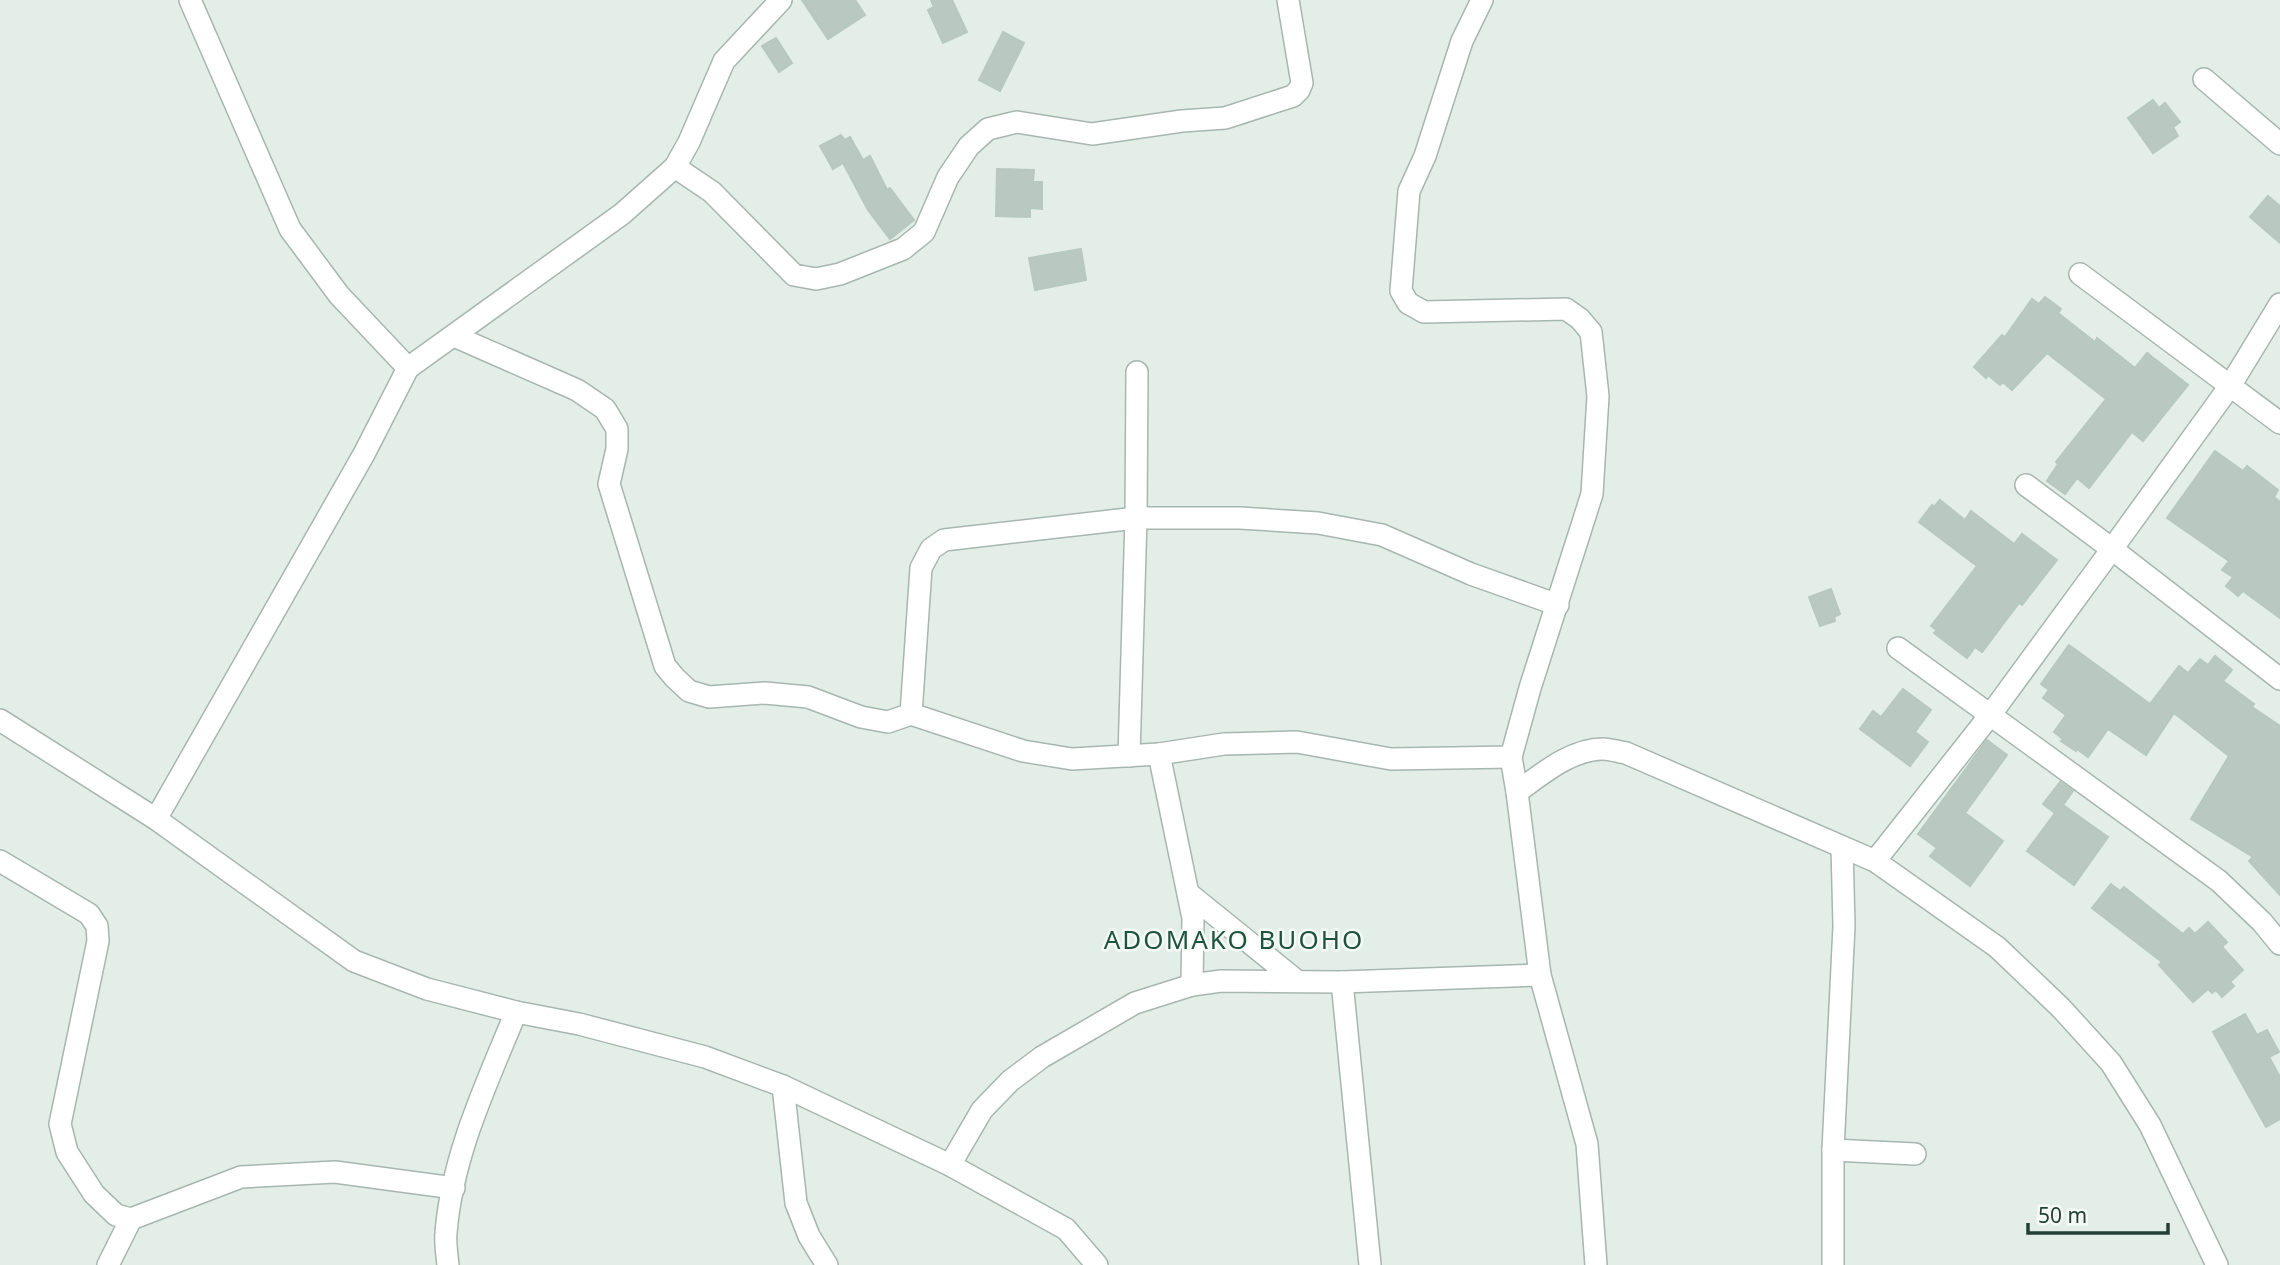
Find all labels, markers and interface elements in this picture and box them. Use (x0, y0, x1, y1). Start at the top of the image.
district label: ADOMAKO BUOHO (1104, 921, 1364, 957)
scale bar (2028, 1192, 2168, 1236)
text: 50 m (2038, 1201, 2087, 1229)

